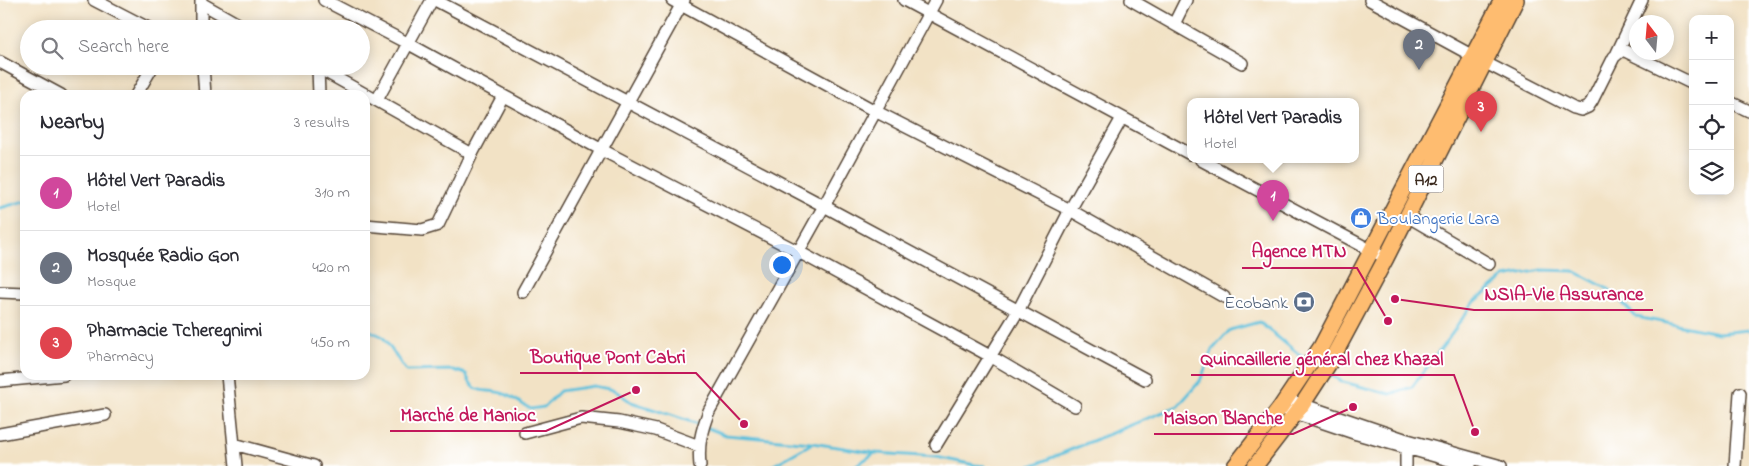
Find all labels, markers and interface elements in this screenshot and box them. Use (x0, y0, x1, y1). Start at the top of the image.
north arrow (1629, 15, 1674, 60)
map controls (1689, 15, 1734, 195)
button: + (1689, 15, 1734, 60)
search box (20, 20, 370, 75)
pin: 2 (1403, 29, 1435, 70)
icon: search (38, 34, 66, 62)
text: Search here (78, 34, 169, 61)
button: − (1689, 60, 1734, 105)
pin: 3 (1465, 91, 1497, 132)
popup (1187, 98, 1359, 163)
text: Hôtel Vert Paradis (1204, 105, 1342, 132)
button: locate (1689, 105, 1734, 150)
text: Nearby (40, 108, 104, 138)
text: 3 results (294, 111, 350, 135)
text: Hotel (1204, 132, 1237, 156)
button: layers (1689, 150, 1734, 195)
road number: A12 (1408, 165, 1444, 192)
text: Hôtel Vert Paradis (87, 168, 225, 195)
pin: 1 (1257, 180, 1289, 221)
text: 1 (53, 181, 59, 205)
text: 310 m (315, 181, 350, 205)
text: Hotel (87, 195, 120, 219)
shop icon: Boulangerie Lara (1349, 206, 1373, 230)
place label: Boulangerie Lara (1376, 207, 1500, 234)
callout: Agence MTN (1242, 234, 1357, 268)
text: Agence MTN (1251, 239, 1347, 268)
text: Mosquée Radio Gon (87, 243, 239, 270)
your location (769, 252, 795, 278)
text: 2 (52, 256, 60, 280)
text: 420 m (312, 256, 350, 280)
text: Mosque (87, 270, 136, 294)
callout: NSIA-Vie Assurance (1474, 276, 1653, 310)
text: NSIA-Vie Assurance (1484, 282, 1644, 309)
bank icon: Ecobank (1292, 290, 1316, 314)
place label: Ecobank (1224, 291, 1288, 317)
text: Pharmacie Tcheregnimi (87, 318, 262, 345)
text: 3 (53, 331, 59, 355)
text: 450 m (311, 331, 350, 355)
callout: Boutique Pont Cabri (520, 339, 696, 373)
callout: Quincaillerie général chez Khazal (1191, 341, 1454, 375)
text: Pharmacy (87, 345, 154, 369)
text: Boutique Pont Cabri (529, 345, 686, 372)
text: Quincaillerie général chez Khazal (1200, 347, 1444, 376)
callout: Marché de Manioc (390, 397, 546, 431)
callout: Maison Blanche (1154, 400, 1293, 434)
text: Marché de Manioc (400, 403, 536, 430)
text: Maison Blanche (1163, 406, 1283, 433)

